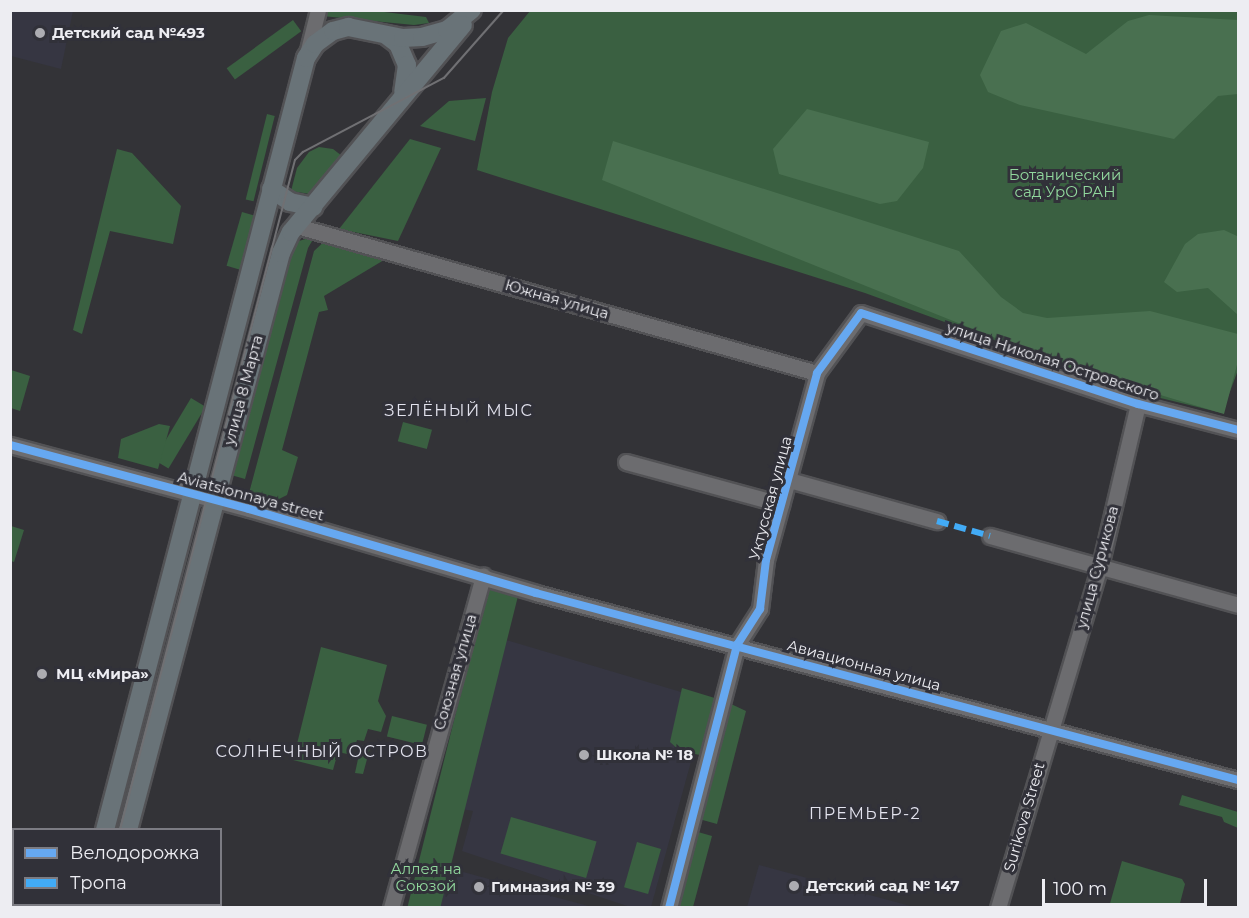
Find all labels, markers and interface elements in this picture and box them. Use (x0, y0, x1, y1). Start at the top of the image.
place label: Детский сад №493 (52, 24, 205, 42)
marker: Детский сад №493 (33, 26, 47, 40)
park label: Ботанический сад УрО РАН (1009, 165, 1121, 200)
street label: Южная улица (503, 276, 611, 322)
street label: улица Николая Островского (944, 318, 1162, 404)
street label: улица 8 Марта (220, 333, 266, 447)
district label: ЗЕЛЁНЫЙ МЫС (385, 401, 533, 421)
street label: Уктусская улица (745, 434, 795, 562)
street label: Aviatsionnaya street (176, 468, 326, 524)
street label: улица Сурикова (1072, 504, 1122, 630)
street label: Союзная улица (430, 612, 480, 732)
street label: Авиационная улица (785, 636, 943, 694)
marker: МЦ «Мира» (33, 665, 51, 683)
place label: МЦ «Мира» (56, 665, 149, 683)
district label: СОЛНЕЧНЫЙ ОСТРОВ (215, 742, 429, 762)
place label: Школа № 18 (596, 746, 693, 764)
marker: Школа № 18 (577, 748, 591, 762)
street label: Surikova Street (1000, 760, 1048, 874)
district label: ПРЕМЬЕР-2 (809, 804, 921, 824)
legend (12, 828, 222, 906)
text: Велодорожка (70, 842, 199, 864)
park label: Аллея на Союзой (390, 859, 462, 894)
scale bar (1045, 867, 1210, 905)
text: Тропа (70, 872, 127, 894)
place label: Детский сад № 147 (806, 877, 960, 895)
place label: Гимназия № 39 (491, 878, 615, 896)
text: 100 m (1053, 878, 1107, 900)
marker: Детский сад № 147 (787, 879, 801, 893)
marker: Гимназия № 39 (472, 880, 486, 894)

